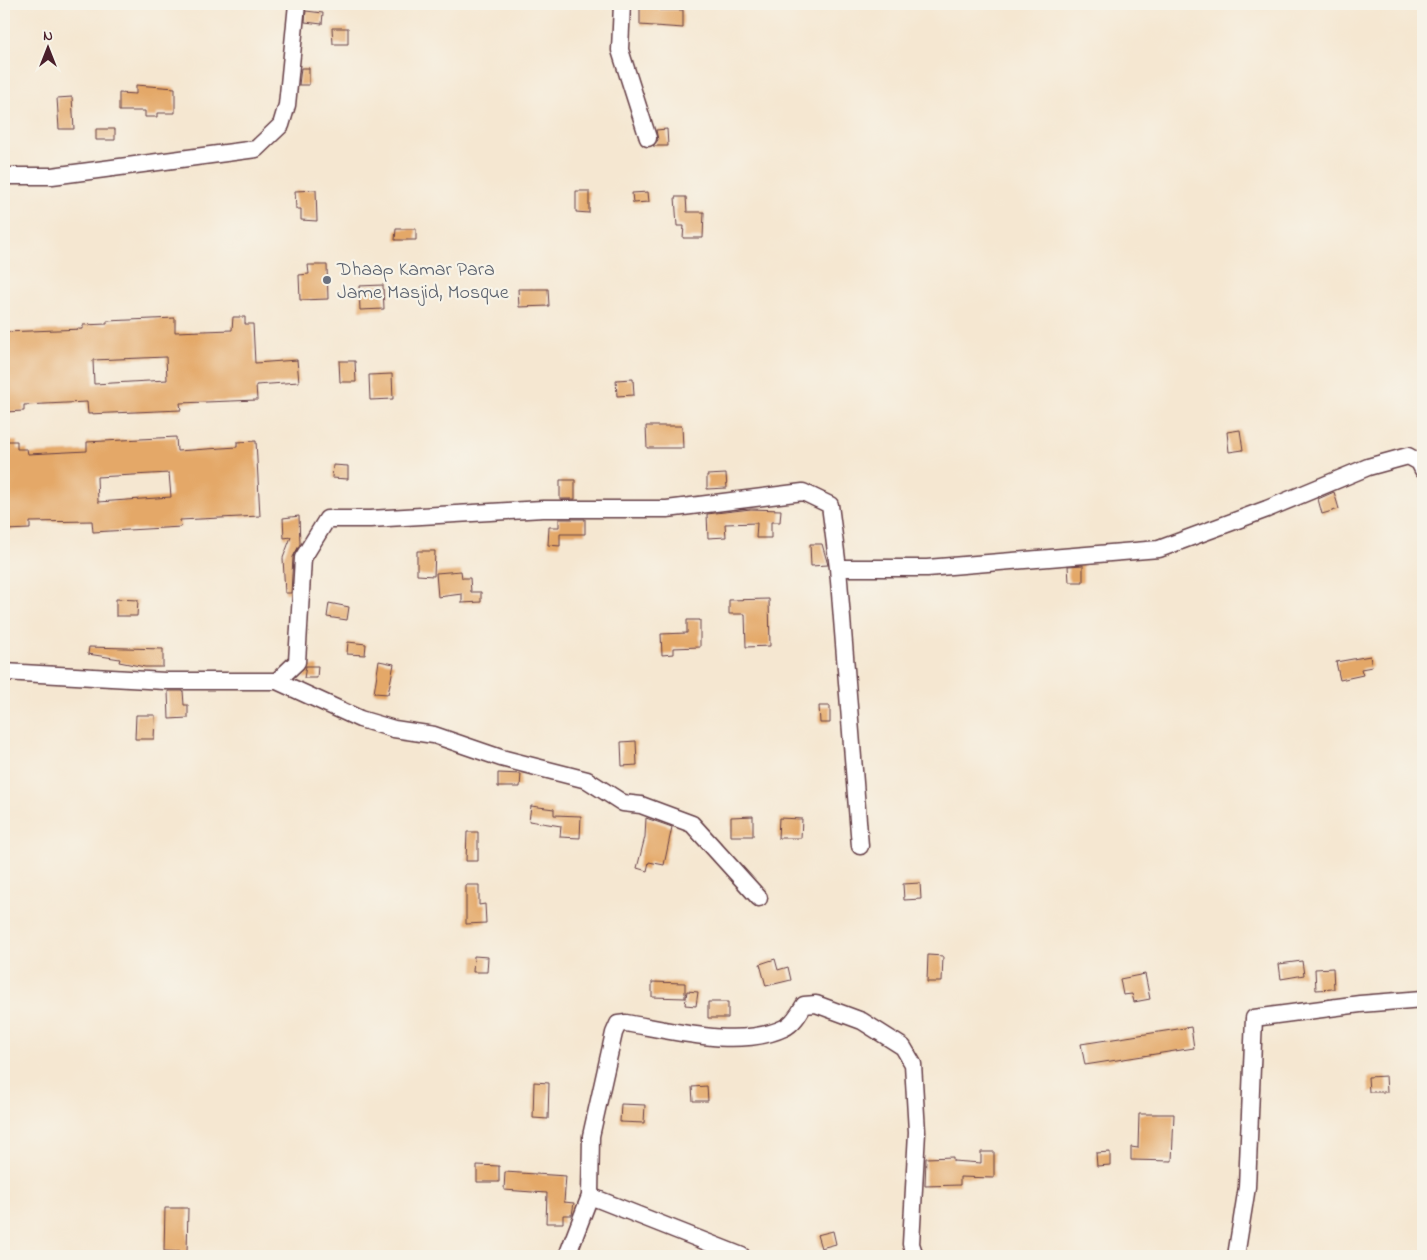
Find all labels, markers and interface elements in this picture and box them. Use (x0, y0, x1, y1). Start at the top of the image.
north arrow (22, 22, 72, 72)
text: N (43, 26, 53, 47)
place label: Dhaap Kamar Para Jame Masjid, Mosque (336, 256, 509, 308)
marker: Dhaap Kamar Para Jame Masjid, Mosque (321, 274, 333, 286)

